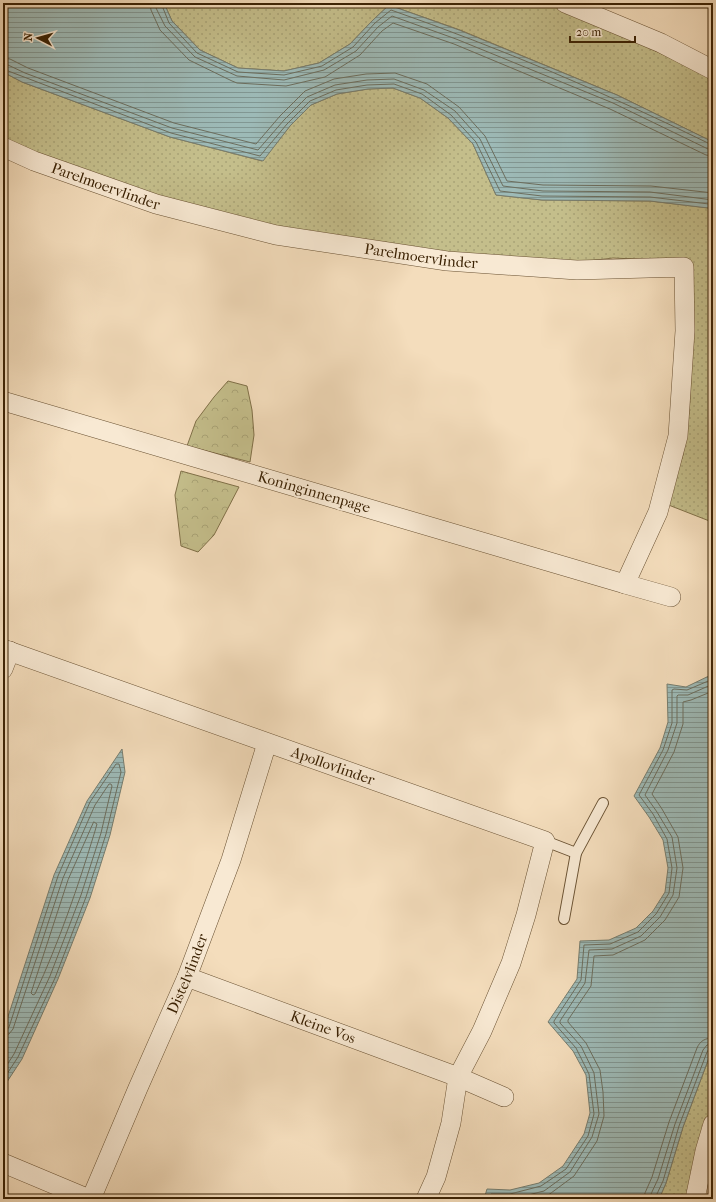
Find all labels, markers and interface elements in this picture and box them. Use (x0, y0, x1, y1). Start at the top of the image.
north arrow (18, 18, 58, 58)
scale bar (570, 18, 635, 44)
text: 20 m (576, 25, 601, 39)
text: N (22, 32, 36, 42)
street label: Parelmoervlinder (49, 159, 162, 214)
street label: Parelmoervlinder (363, 240, 479, 272)
street label: Koninginnenpage (256, 467, 373, 517)
street label: Apollovlinder (288, 742, 378, 789)
street label: Distelvlinder (163, 931, 212, 1017)
street label: Kleine Vos (288, 1007, 359, 1048)

